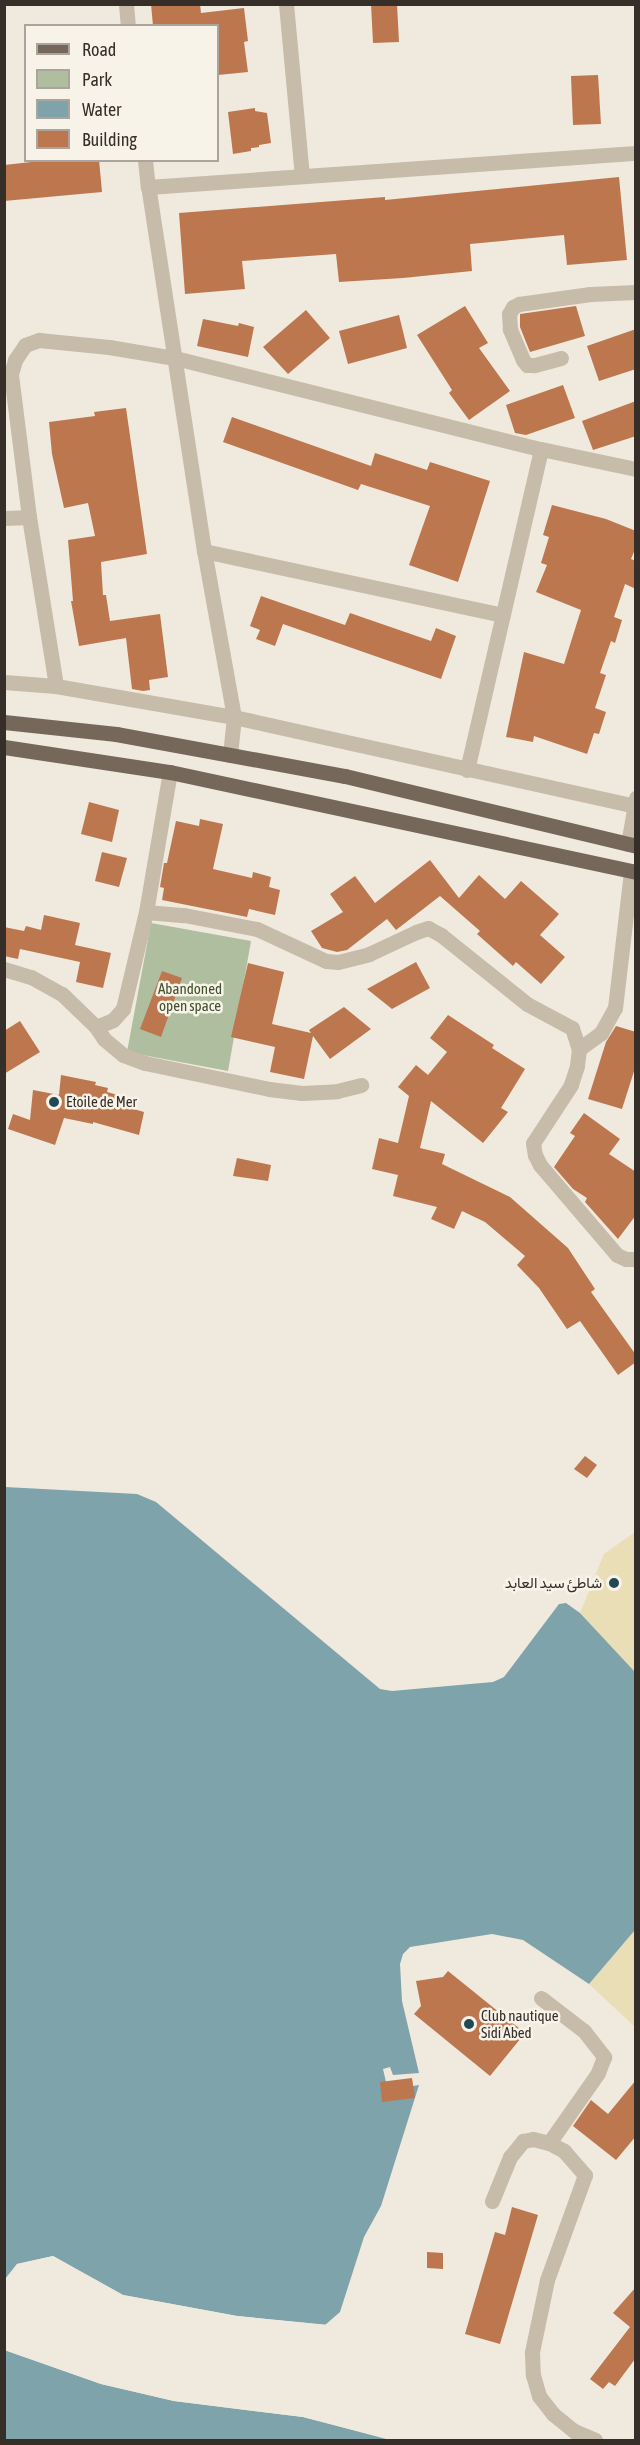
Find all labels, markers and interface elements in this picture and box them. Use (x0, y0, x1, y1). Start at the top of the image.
legend (24, 24, 219, 162)
text: Road (82, 39, 116, 60)
text: Park (82, 69, 112, 90)
text: Water (82, 99, 121, 120)
text: Building (82, 129, 137, 150)
park label: Abandoned open space (158, 979, 222, 1014)
place label: Etoile de Mer (66, 1093, 137, 1111)
marker: Etoile de Mer (47, 1095, 61, 1109)
place label: شاطئ سيد العابد (505, 1574, 602, 1592)
marker: شاطئ سيد العابد (607, 1576, 621, 1590)
place label: Club nautique Sidi Abed (481, 2006, 559, 2041)
marker: Club nautique Sidi Abed (462, 2017, 476, 2031)

